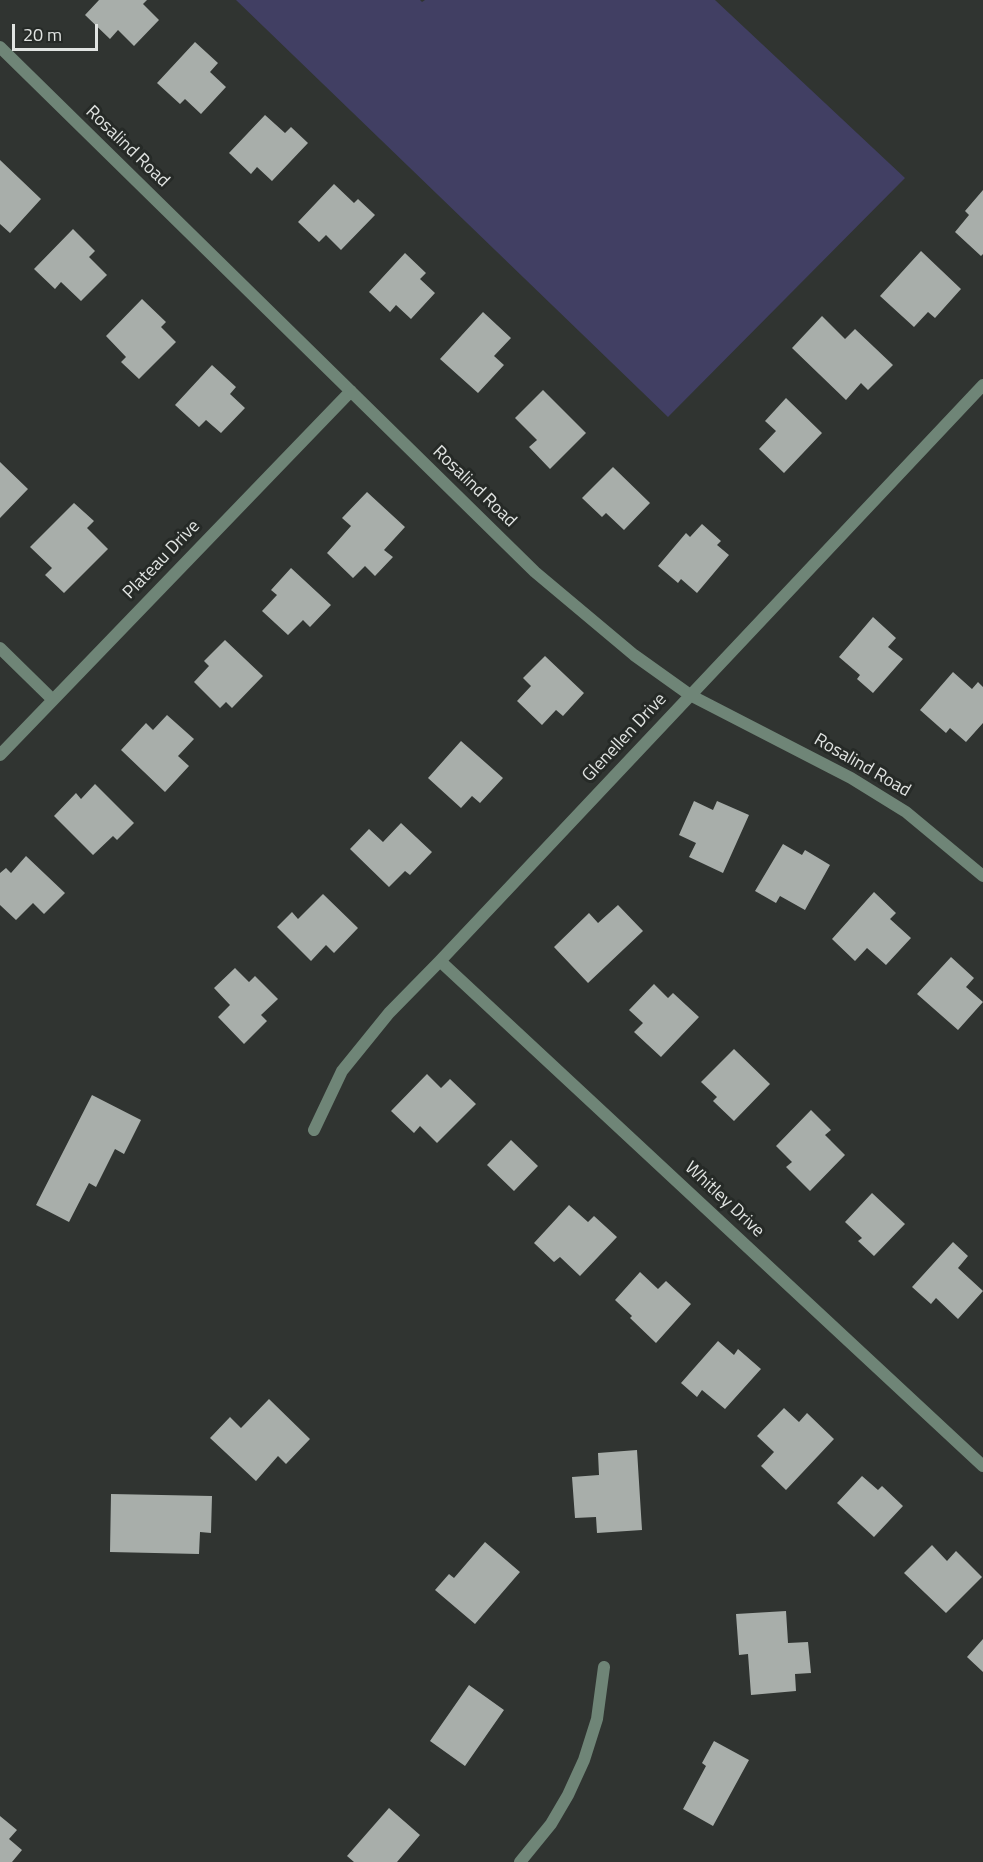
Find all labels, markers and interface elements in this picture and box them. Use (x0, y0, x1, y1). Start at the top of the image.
scale bar (15, 12, 100, 50)
text: 20 m (23, 21, 62, 48)
street label: Rosalind Road (81, 102, 173, 192)
street label: Rosalind Road (428, 442, 520, 532)
street label: Plateau Drive (119, 516, 205, 604)
street label: Glenellen Drive (578, 689, 672, 787)
street label: Rosalind Road (810, 730, 914, 802)
street label: Whitley Drive (680, 1158, 768, 1242)

